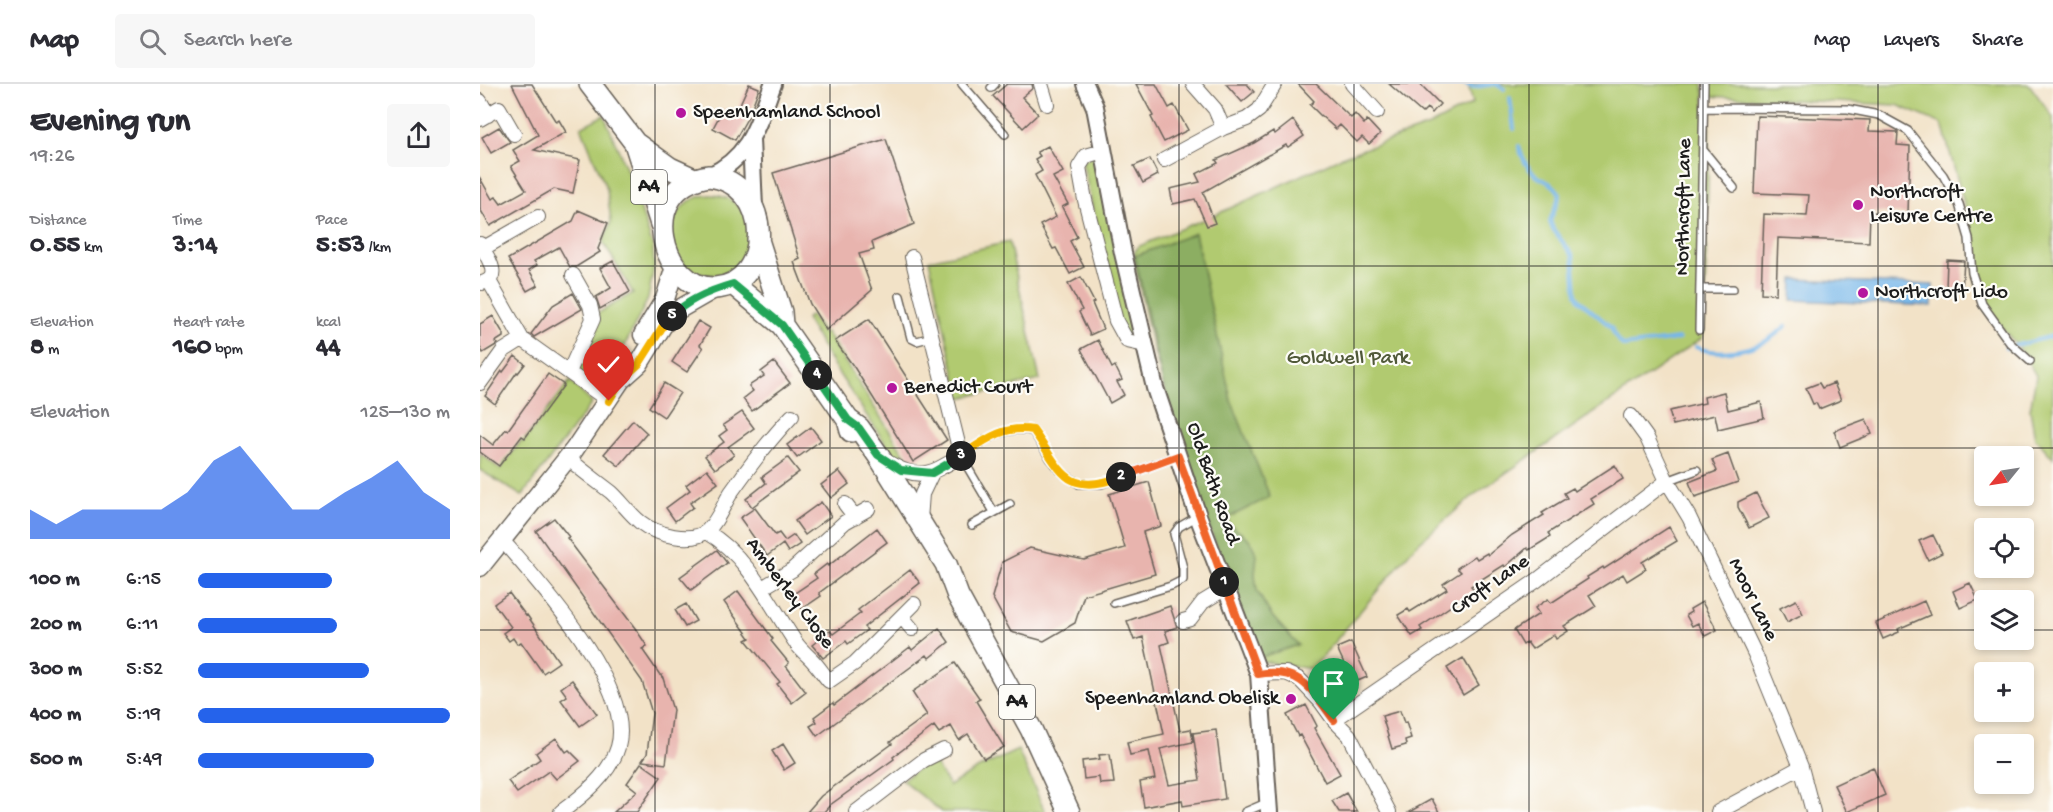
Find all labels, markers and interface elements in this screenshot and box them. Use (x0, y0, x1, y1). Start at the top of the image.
search box (115, 14, 535, 68)
text: Map (30, 25, 79, 58)
icon: search (136, 25, 169, 58)
text: Search here (184, 28, 292, 54)
text: Map (1814, 29, 1850, 54)
text: Layers (1883, 29, 1939, 54)
text: Share (1972, 29, 2023, 54)
place label: Speenhamland School (693, 101, 881, 126)
text: Evening run (30, 104, 190, 142)
button: share (387, 104, 450, 167)
marker: Speenhamland School (674, 106, 688, 120)
street label: Northcroft Lane (1671, 137, 1699, 276)
text: 19:26 (30, 146, 74, 169)
road number: A4 (631, 170, 667, 204)
place label: Northcroft Leisure Centre (1870, 181, 1994, 230)
marker: Northcroft Leisure Centre (1851, 198, 1865, 212)
text: Distance (30, 212, 87, 231)
text: Time (173, 212, 202, 231)
text: Pace (316, 212, 347, 231)
text: 0.55 (30, 231, 80, 262)
text: 3:14 (173, 231, 217, 262)
text: 5:53 (316, 231, 365, 262)
text: km (80, 239, 103, 258)
text: /km (365, 239, 391, 258)
place label: Northcroft Lido (1875, 281, 2008, 306)
marker: Northcroft Lido (1856, 286, 1870, 300)
pin: 5 (657, 301, 687, 331)
text: 5 (668, 306, 676, 325)
text: Elevation (30, 314, 94, 333)
text: Heart rate (173, 314, 245, 333)
text: kcal (316, 314, 341, 333)
text: 8 (30, 333, 44, 364)
text: 160 (173, 333, 211, 364)
text: 44 (316, 333, 341, 364)
pin (583, 339, 634, 401)
text: m (44, 341, 59, 360)
text: bpm (211, 341, 243, 360)
park label: Goldwell Park (1287, 347, 1412, 372)
icon: check (592, 348, 625, 381)
pin: 4 (802, 360, 832, 390)
text: 4 (813, 365, 821, 384)
place label: Benedict Court (903, 376, 1034, 401)
marker: Benedict Court (885, 381, 899, 395)
text: Elevation (30, 402, 110, 425)
text: 125–130 m (361, 402, 450, 425)
street label: Old Bath Road (1179, 420, 1245, 550)
pin: 3 (946, 441, 976, 471)
text: 3 (957, 446, 965, 465)
north arrow (1974, 446, 2034, 506)
map controls (1974, 446, 2034, 794)
pin: 2 (1106, 462, 1136, 492)
text: 2 (1117, 467, 1125, 486)
button: locate (1974, 518, 2034, 578)
street label: Amberley Close (739, 533, 840, 656)
street label: Croft Lane (1447, 549, 1536, 622)
street label: Moor Lane (1721, 555, 1783, 646)
pin: 1 (1209, 567, 1239, 597)
text: 100 m (30, 569, 80, 592)
text: 6:15 (126, 569, 161, 592)
text: 1 (1221, 572, 1227, 591)
button: layers (1974, 590, 2034, 650)
text: 200 m (30, 614, 81, 637)
text: 6:11 (126, 614, 159, 637)
pin (1308, 658, 1359, 720)
text: 300 m (30, 659, 82, 682)
text: 5:52 (126, 659, 163, 682)
button: + (1974, 662, 2034, 722)
icon: arrive (1317, 667, 1350, 700)
road number: A4 (999, 685, 1035, 719)
place label: Speenhamland Obelisk (1085, 687, 1282, 712)
marker: Speenhamland Obelisk (1284, 692, 1298, 706)
text: 400 m (30, 704, 81, 727)
text: 5:19 (126, 704, 161, 727)
button: − (1974, 734, 2034, 794)
text: 500 m (30, 749, 82, 772)
text: 5:49 (126, 749, 162, 772)

